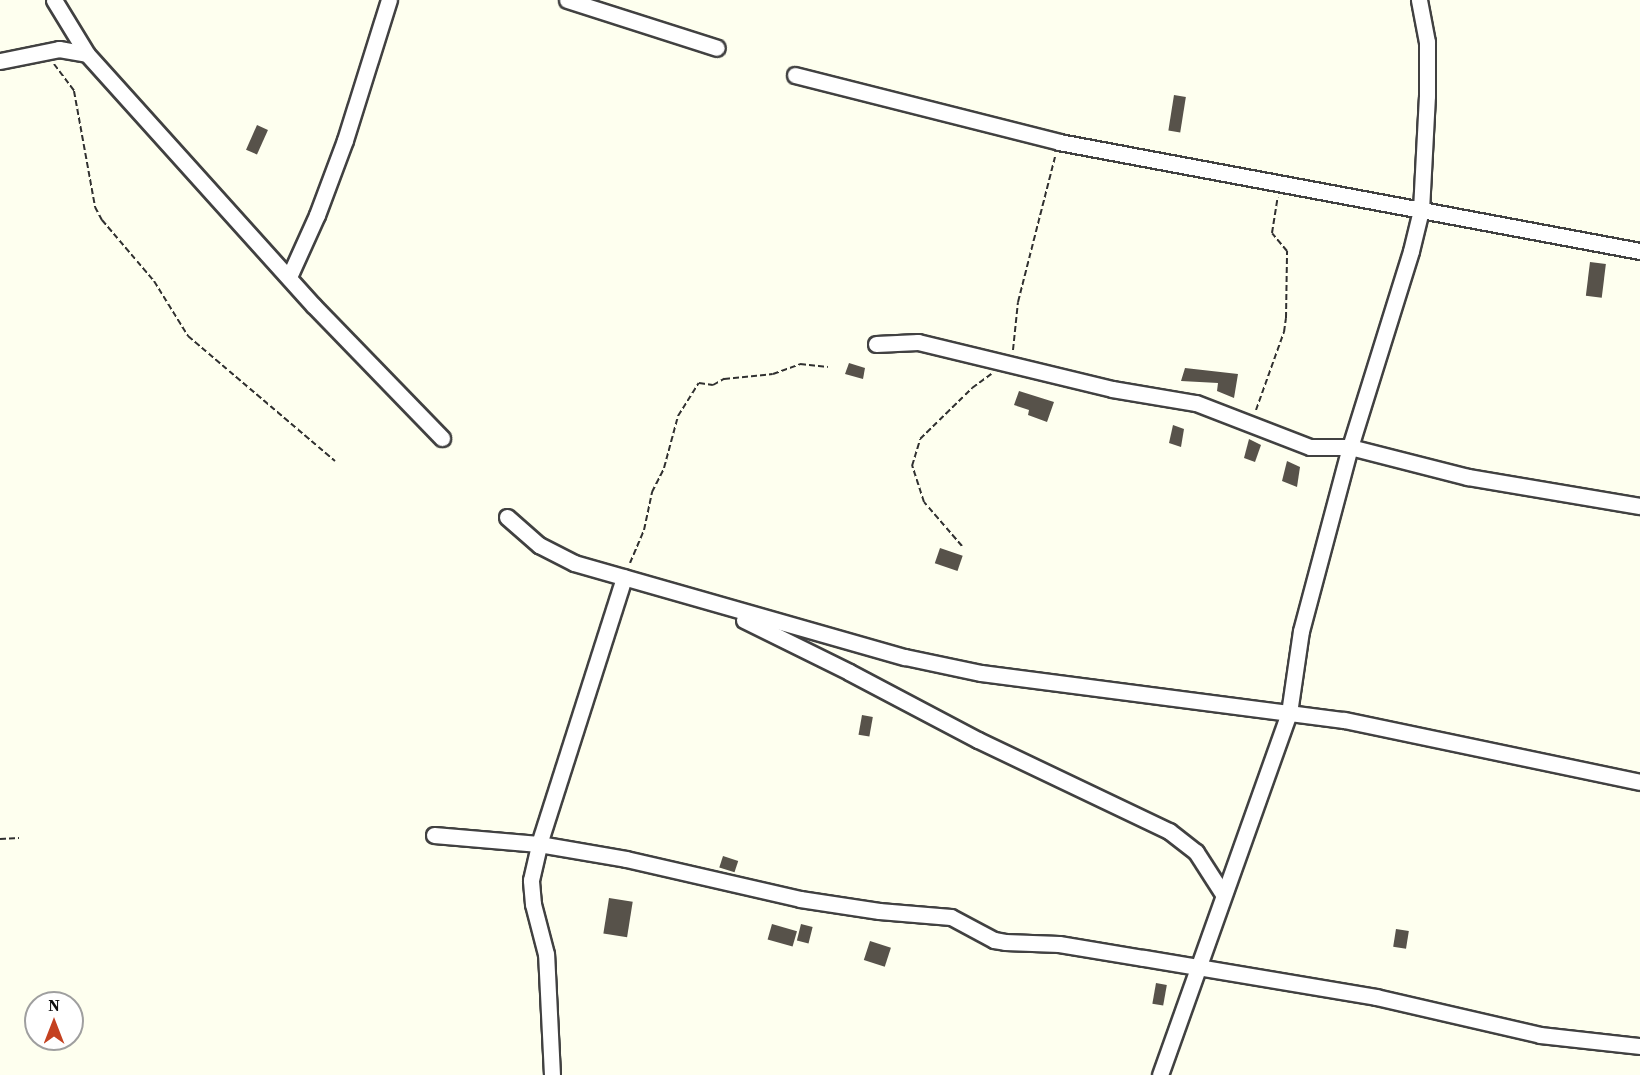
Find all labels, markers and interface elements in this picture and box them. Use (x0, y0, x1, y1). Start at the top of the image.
north arrow (24, 991, 84, 1051)
text: N (48, 994, 60, 1016)

